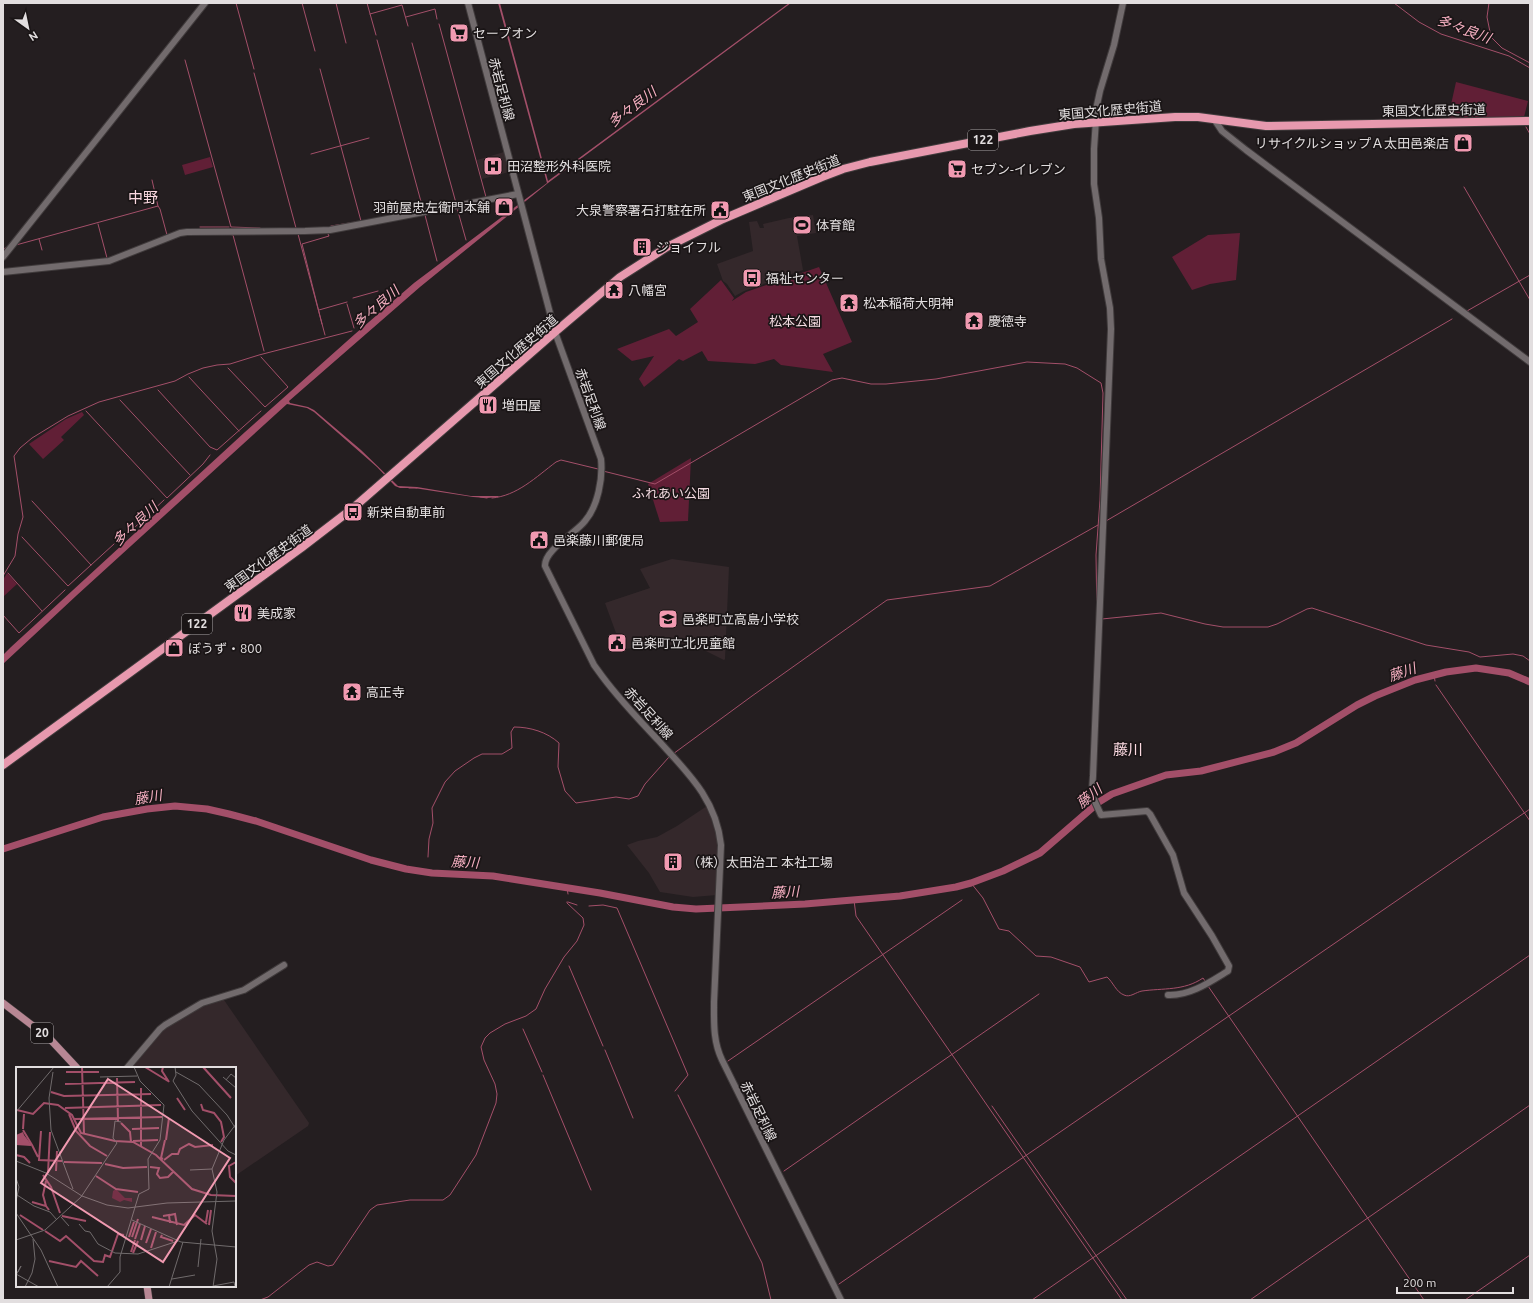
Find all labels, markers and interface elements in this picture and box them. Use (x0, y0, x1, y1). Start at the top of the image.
north arrow (8, 8, 48, 48)
water label: 多々良川 (1435, 12, 1495, 47)
supermarket icon: セーブオン (448, 22, 470, 44)
place label: セーブオン (473, 26, 537, 40)
text: N (27, 29, 40, 44)
street label: 赤岩足利線 (487, 56, 517, 122)
water label: 多々良川 (605, 83, 661, 130)
street label: 東国文化歴史街道 (1058, 98, 1162, 122)
street label: 東国文化歴史街道 (1382, 102, 1486, 118)
road number: 122 (968, 130, 998, 150)
shop icon: リサイクルショップＡ太田邑楽店 (1452, 132, 1474, 154)
place label: リサイクルショップＡ太田邑楽店 (1255, 136, 1449, 150)
street label: 東国文化歴史街道 (740, 152, 842, 204)
hospital icon: 田沼整形外科医院 (482, 155, 504, 177)
supermarket icon: セブン-イレブン (946, 158, 968, 180)
place label: 田沼整形外科医院 (507, 159, 611, 173)
place label: セブン-イレブン (971, 162, 1066, 176)
district label: 中野 (128, 189, 158, 206)
shop icon: 羽前屋忠左衛門本舗 (493, 196, 515, 218)
public building icon: 大泉警察署石打駐在所 (709, 199, 731, 221)
place label: 羽前屋忠左衛門本舗 (373, 200, 490, 214)
place label: 大泉警察署石打駐在所 (576, 203, 706, 217)
sports icon: 体育館 (791, 214, 813, 236)
place label: 体育館 (816, 218, 855, 232)
building icon: ジョイフル (631, 236, 653, 258)
place label: ジョイフル (656, 240, 721, 254)
bus stop icon: 福祉センター (741, 267, 763, 289)
place label: 福祉センター (766, 271, 844, 285)
temple icon: 八幡宮 (603, 279, 625, 301)
water label: 多々良川 (350, 281, 404, 331)
place label: 八幡宮 (628, 283, 667, 297)
temple icon: 松本稲荷大明神 (838, 292, 860, 314)
place label: 松本稲荷大明神 (863, 296, 954, 310)
temple icon: 慶徳寺 (963, 310, 985, 332)
street label: 東国文化歴史街道 (472, 312, 560, 390)
park label: 松本公園 (769, 314, 821, 328)
place label: 慶徳寺 (988, 314, 1027, 328)
street label: 赤岩足利線 (573, 366, 609, 432)
restaurant icon: 増田屋 (477, 394, 499, 416)
place label: 増田屋 (502, 398, 541, 412)
park label: ふれあい公園 (632, 486, 710, 500)
water label: 多々良川 (109, 498, 162, 549)
bus stop icon: 新栄自動車前 (342, 501, 364, 523)
place label: 新栄自動車前 (367, 505, 445, 519)
street label: 東国文化歴史街道 (222, 522, 314, 594)
public building icon: 邑楽藤川郵便局 (528, 529, 550, 551)
place label: 邑楽藤川郵便局 (553, 533, 644, 547)
restaurant icon: 美成家 (232, 602, 254, 624)
place label: 美成家 (257, 606, 296, 620)
school or university icon: 邑楽町立高島小学校 (657, 608, 679, 630)
place label: 邑楽町立高島小学校 (682, 612, 799, 626)
road number: 122 (182, 614, 212, 634)
public building icon: 邑楽町立北児童館 (606, 632, 628, 654)
place label: 邑楽町立北児童館 (631, 636, 735, 650)
shop icon: ぼうず・800 (163, 637, 185, 659)
place label: ぼうず・800 (188, 641, 262, 655)
water label: 藤川 (1386, 659, 1420, 684)
temple icon: 高正寺 (341, 681, 363, 703)
street label: 赤岩足利線 (622, 684, 676, 742)
place label: 高正寺 (366, 685, 405, 699)
district label: 藤川 (1113, 741, 1143, 758)
water label: 藤川 (1073, 780, 1106, 811)
water label: 藤川 (133, 787, 165, 807)
building icon: （株）太田治工 本社工場 (662, 851, 684, 873)
water label: 藤川 (451, 853, 481, 871)
place label: （株）太田治工 本社工場 (687, 855, 833, 869)
water label: 藤川 (771, 883, 801, 901)
road number: 20 (31, 1023, 53, 1043)
inset map (16, 1067, 236, 1287)
street label: 赤岩足利線 (738, 1079, 780, 1143)
scale bar (1397, 1269, 1513, 1295)
text: 200 m (1403, 1276, 1436, 1289)

